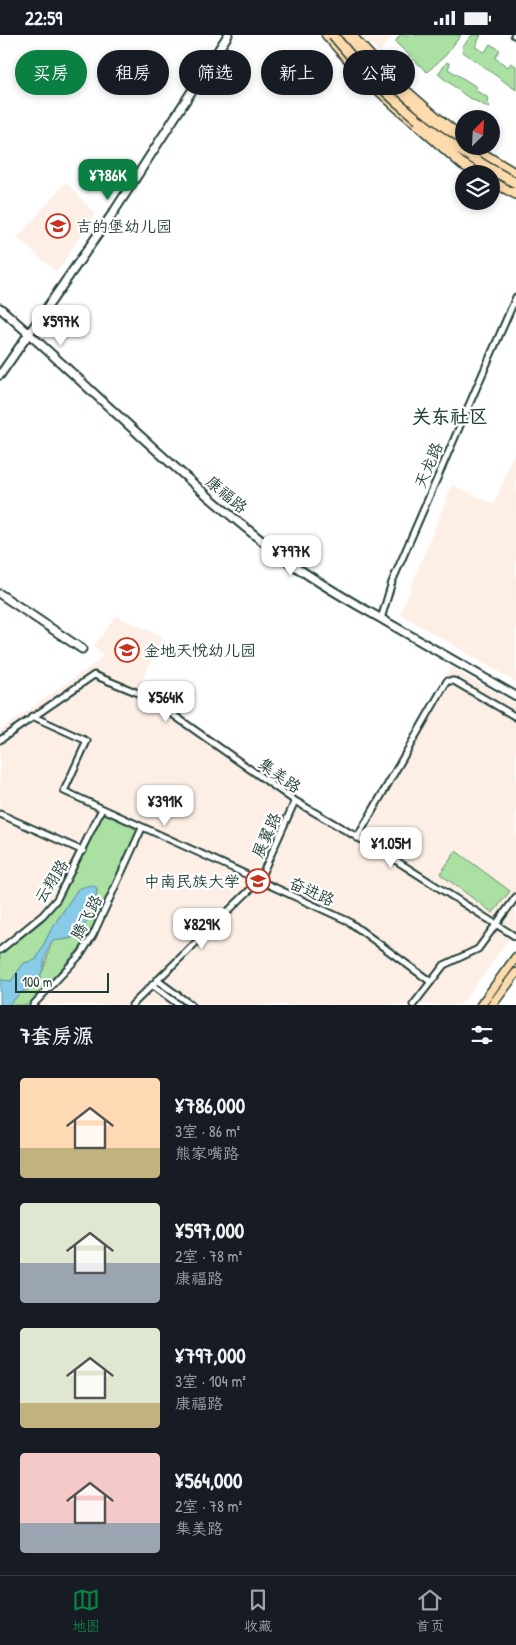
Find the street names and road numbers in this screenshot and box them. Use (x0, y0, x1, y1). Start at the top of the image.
street label: 天龙路 (408, 439, 448, 491)
street label: 康福路 (202, 470, 252, 518)
street label: 集美路 (254, 752, 306, 798)
street label: 展翼路 (246, 809, 286, 861)
street label: 云翔路 (29, 855, 73, 907)
street label: 奋进路 (286, 871, 338, 911)
street label: 腾飞路 (65, 891, 107, 943)

